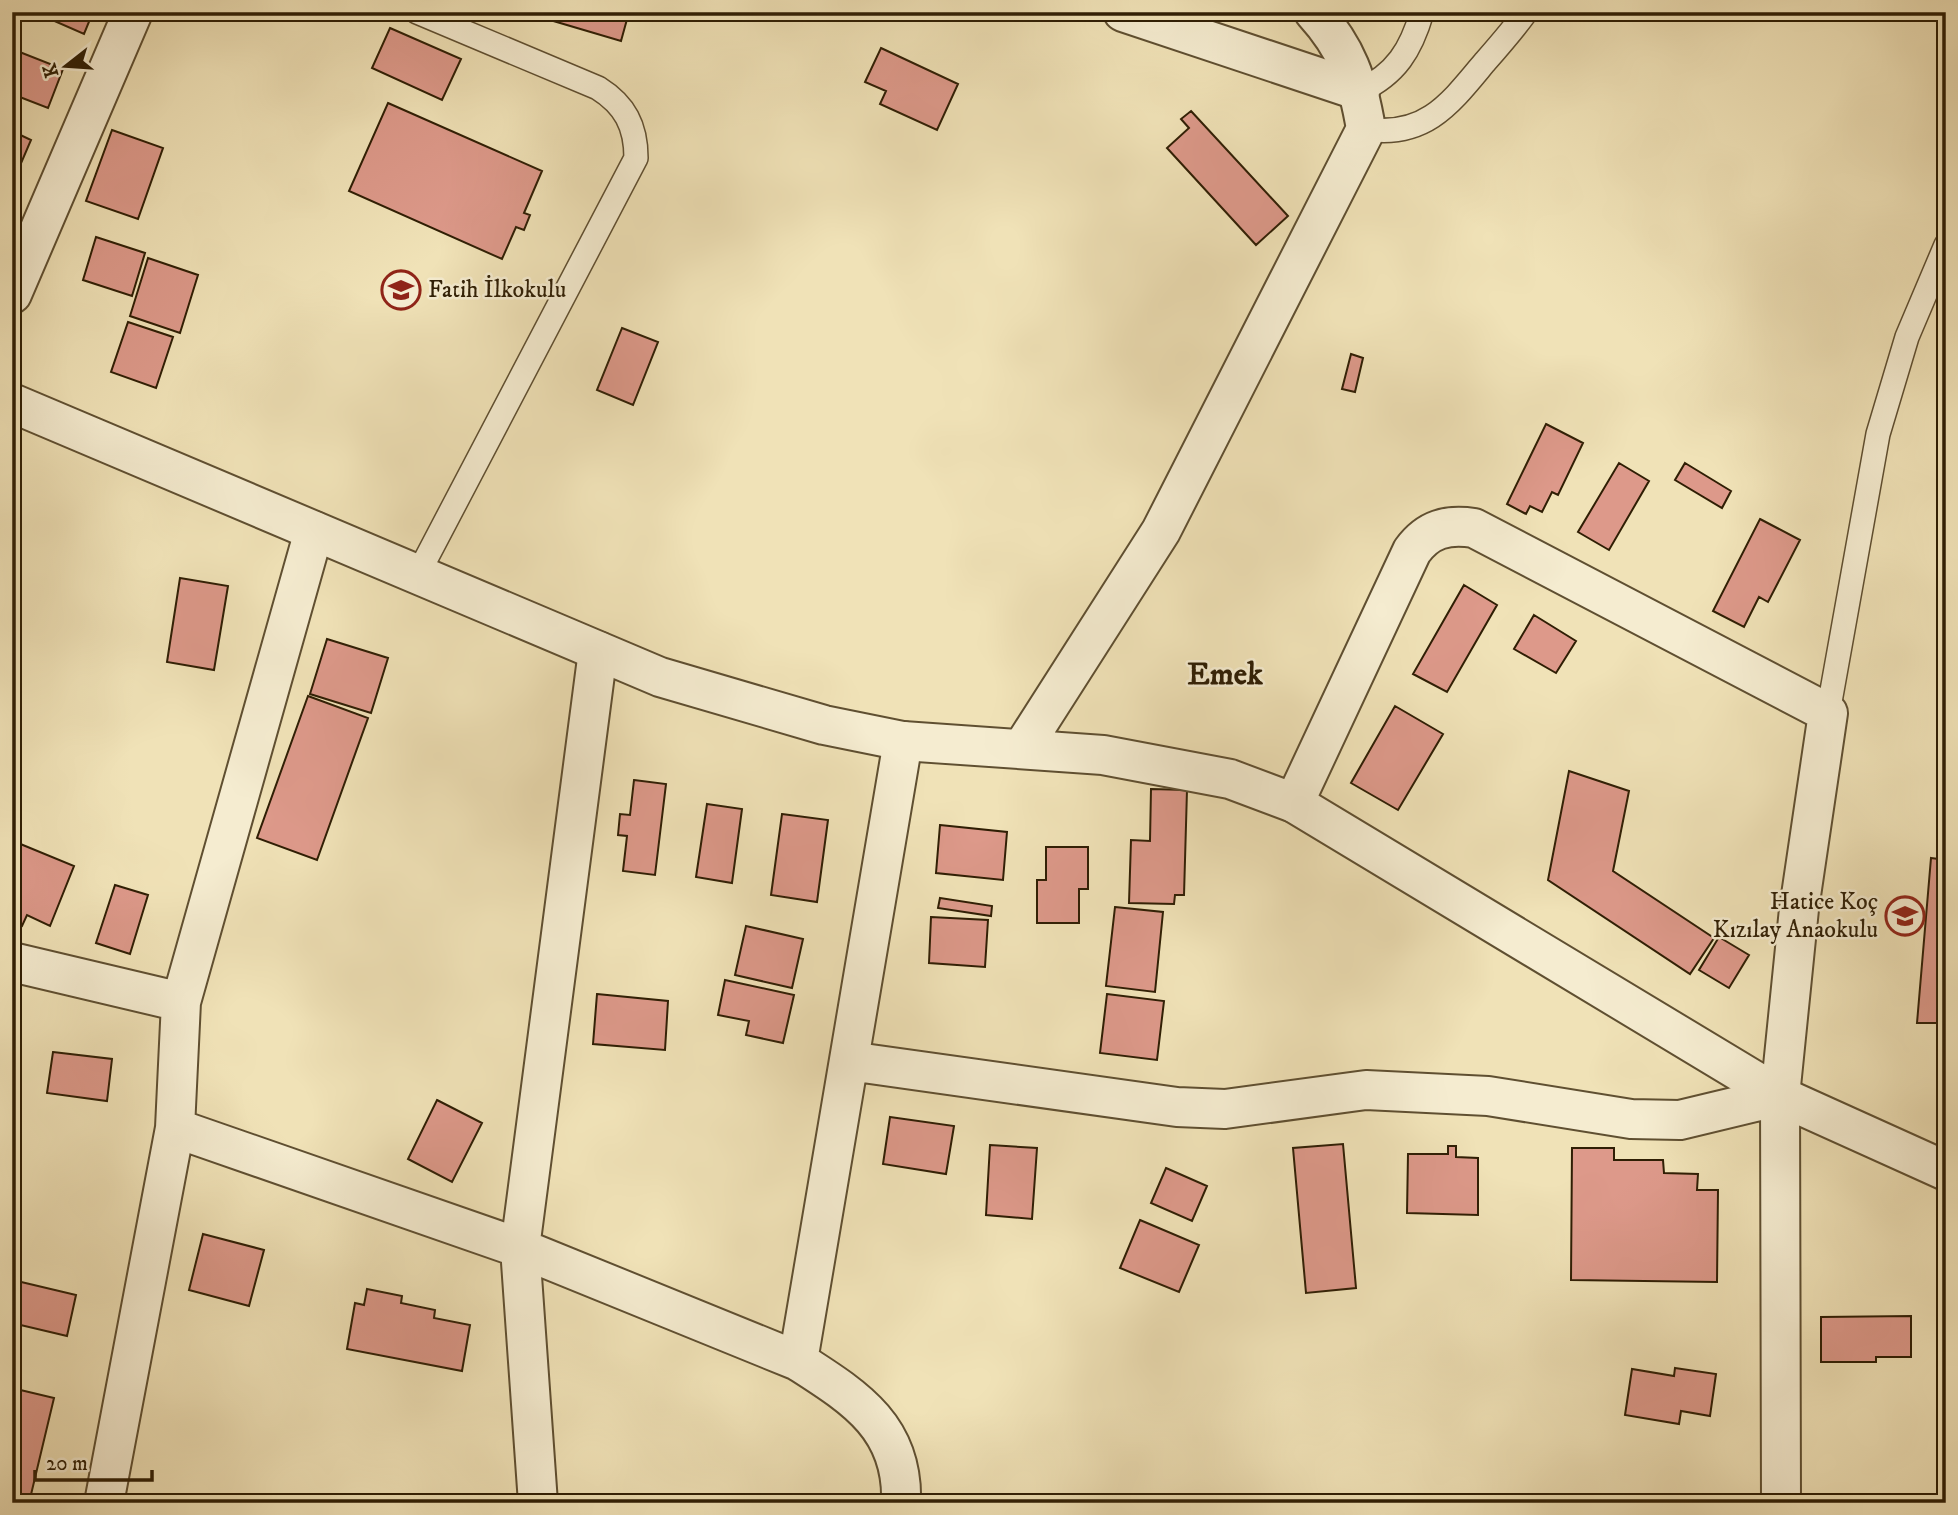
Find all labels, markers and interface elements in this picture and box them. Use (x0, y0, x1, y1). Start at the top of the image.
north arrow (32, 32, 102, 102)
text: K (38, 60, 64, 80)
school or university icon: Fatih İlkokulu (380, 269, 422, 311)
place label: Fatih İlkokulu (428, 274, 566, 305)
district label: Emek (1187, 655, 1264, 695)
place label: Hatice Koç Kızılay Anaokulu (1713, 887, 1878, 945)
school or university icon: Hatice Koç Kızılay Anaokulu (1884, 895, 1926, 937)
scale bar (35, 1438, 152, 1482)
text: 20 m (46, 1451, 88, 1477)

